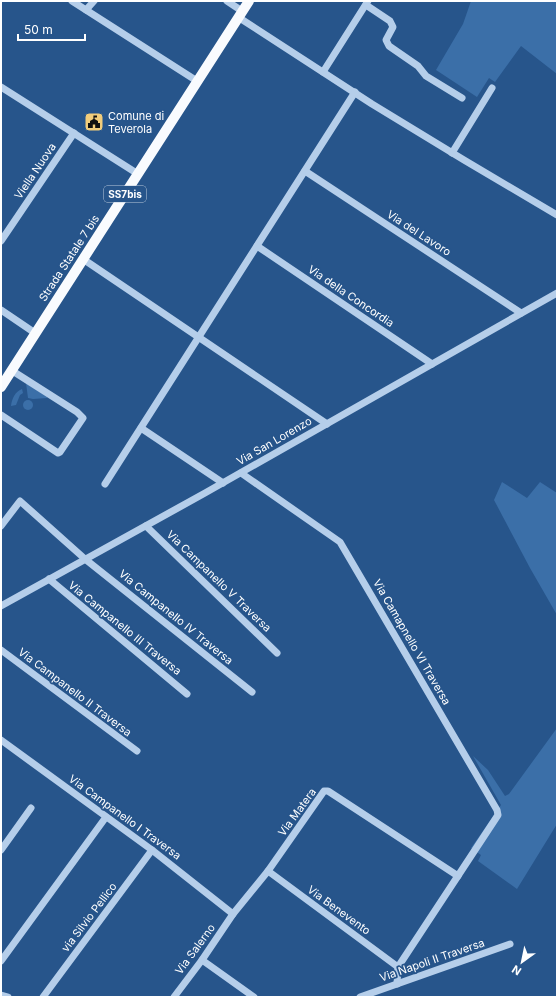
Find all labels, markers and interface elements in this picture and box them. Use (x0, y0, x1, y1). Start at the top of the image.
scale bar (18, 16, 85, 42)
text: 50 m (24, 22, 53, 37)
place label: Comune di Teverola (108, 109, 164, 136)
public building icon: Comune di Teverola (83, 111, 105, 133)
street label: Viella Nuova (11, 140, 59, 202)
road number: SS7bis (104, 186, 146, 202)
street label: Via del Lavoro (384, 207, 454, 259)
street label: Strada Statale 7 bis (36, 212, 102, 304)
street label: Via della Concordia (305, 262, 397, 330)
street label: Via San Lorenzo (234, 414, 314, 468)
street label: Via Campanello V Traversa (164, 527, 274, 635)
street label: Via Campanello IV Traversa (116, 567, 236, 667)
street label: Via Camapnello VI Traversa (370, 577, 454, 707)
street label: Via Campanello III Traversa (66, 578, 184, 678)
street label: Via Campanello II Traversa (15, 645, 135, 739)
street label: Via Campanello I Traversa (66, 772, 184, 862)
street label: Via Matera (275, 785, 319, 839)
street label: via Silvio Pellico (58, 879, 120, 954)
street label: Via Benevento (305, 882, 374, 938)
street label: Via Salerno (172, 921, 218, 977)
street label: Via Napoli II Traversa (378, 935, 486, 985)
north arrow (502, 942, 542, 982)
text: N (509, 962, 524, 979)

